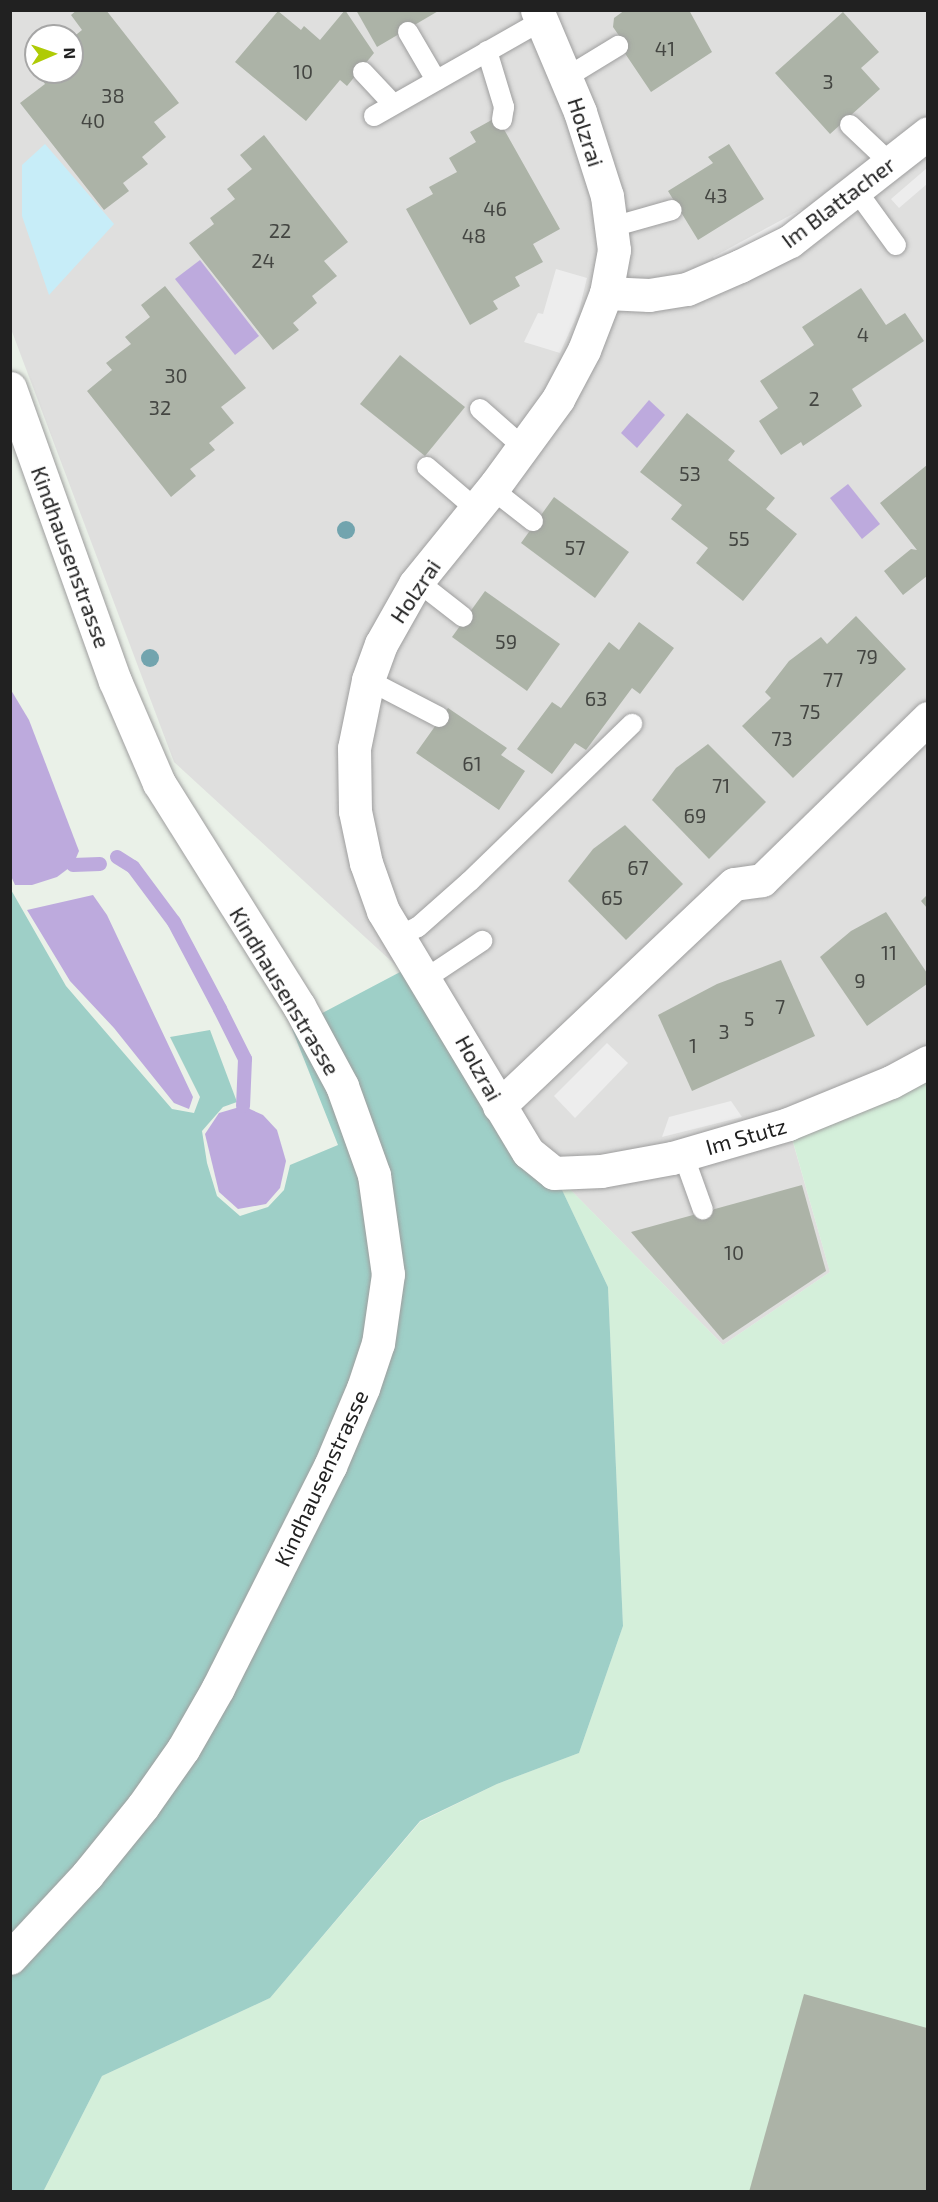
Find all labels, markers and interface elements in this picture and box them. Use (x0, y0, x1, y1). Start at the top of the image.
north arrow (24, 24, 84, 84)
house number: 41 (655, 36, 675, 60)
text: N (61, 47, 80, 60)
house number: 10 (293, 59, 313, 83)
house number: 3 (822, 69, 834, 93)
house number: 38 (101, 83, 125, 107)
street label: Holzrai (562, 94, 610, 170)
house number: 40 (81, 108, 105, 132)
street label: Im Blattacher (776, 151, 900, 253)
house number: 43 (704, 183, 728, 207)
house number: 46 (483, 196, 507, 220)
house number: 22 (269, 218, 291, 242)
house number: 48 (462, 223, 486, 247)
house number: 24 (251, 248, 275, 272)
house number: 4 (857, 322, 869, 346)
house number: 30 (164, 363, 188, 387)
house number: 2 (808, 386, 820, 410)
house number: 32 (149, 395, 171, 419)
house number: 53 (679, 461, 701, 485)
street label: Kindhausenstrasse (26, 462, 116, 652)
house number: 55 (728, 526, 750, 550)
house number: 57 (565, 535, 585, 559)
street label: Holzrai (384, 554, 446, 628)
house number: 59 (495, 629, 517, 653)
house number: 79 (856, 644, 878, 668)
house number: 77 (823, 667, 843, 691)
house number: 63 (585, 686, 607, 710)
house number: 75 (800, 699, 820, 723)
house number: 73 (771, 726, 793, 750)
house number: 61 (462, 751, 482, 775)
house number: 71 (712, 773, 730, 797)
house number: 69 (684, 803, 706, 827)
house number: 67 (627, 855, 649, 879)
house number: 65 (601, 885, 623, 909)
street label: Kindhausenstrasse (224, 902, 346, 1080)
house number: 11 (881, 940, 897, 964)
house number: 9 (854, 968, 866, 992)
house number: 7 (775, 994, 785, 1018)
house number: 5 (744, 1006, 754, 1030)
house number: 3 (718, 1019, 730, 1043)
street label: Holzrai (450, 1030, 508, 1106)
house number: 1 (689, 1033, 697, 1057)
street label: Im Stutz (703, 1112, 789, 1160)
house number: 10 (724, 1240, 744, 1264)
street label: Kindhausenstrasse (269, 1386, 373, 1570)

